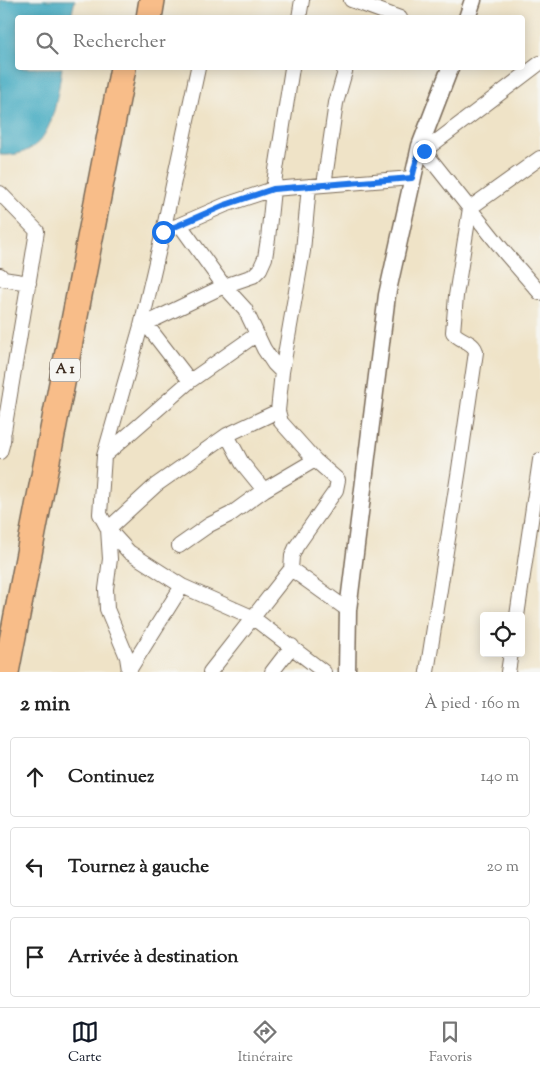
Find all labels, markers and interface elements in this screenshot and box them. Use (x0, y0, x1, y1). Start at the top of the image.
search box (15, 15, 525, 70)
icon: search (33, 29, 61, 57)
text: Rechercher (73, 29, 166, 56)
route end (413, 140, 436, 163)
route start (152, 221, 175, 244)
road number: A 1 (50, 358, 80, 382)
map controls (480, 612, 525, 657)
button: locate (480, 612, 525, 657)
text: 2 min (20, 690, 70, 720)
text: À pied · 160 m (424, 693, 520, 716)
icon: ahead (21, 763, 49, 791)
text: Continuez (68, 764, 154, 791)
text: 140 m (481, 766, 519, 789)
icon: left (21, 853, 49, 881)
text: Tournez à gauche (68, 854, 209, 881)
text: 20 m (486, 856, 519, 879)
icon: arrive (21, 943, 49, 971)
text: Arrivée à destination (68, 944, 239, 971)
tab: Carte (68, 1018, 102, 1068)
tab: Itinéraire (238, 1018, 293, 1068)
tab: Favoris (429, 1018, 472, 1068)

